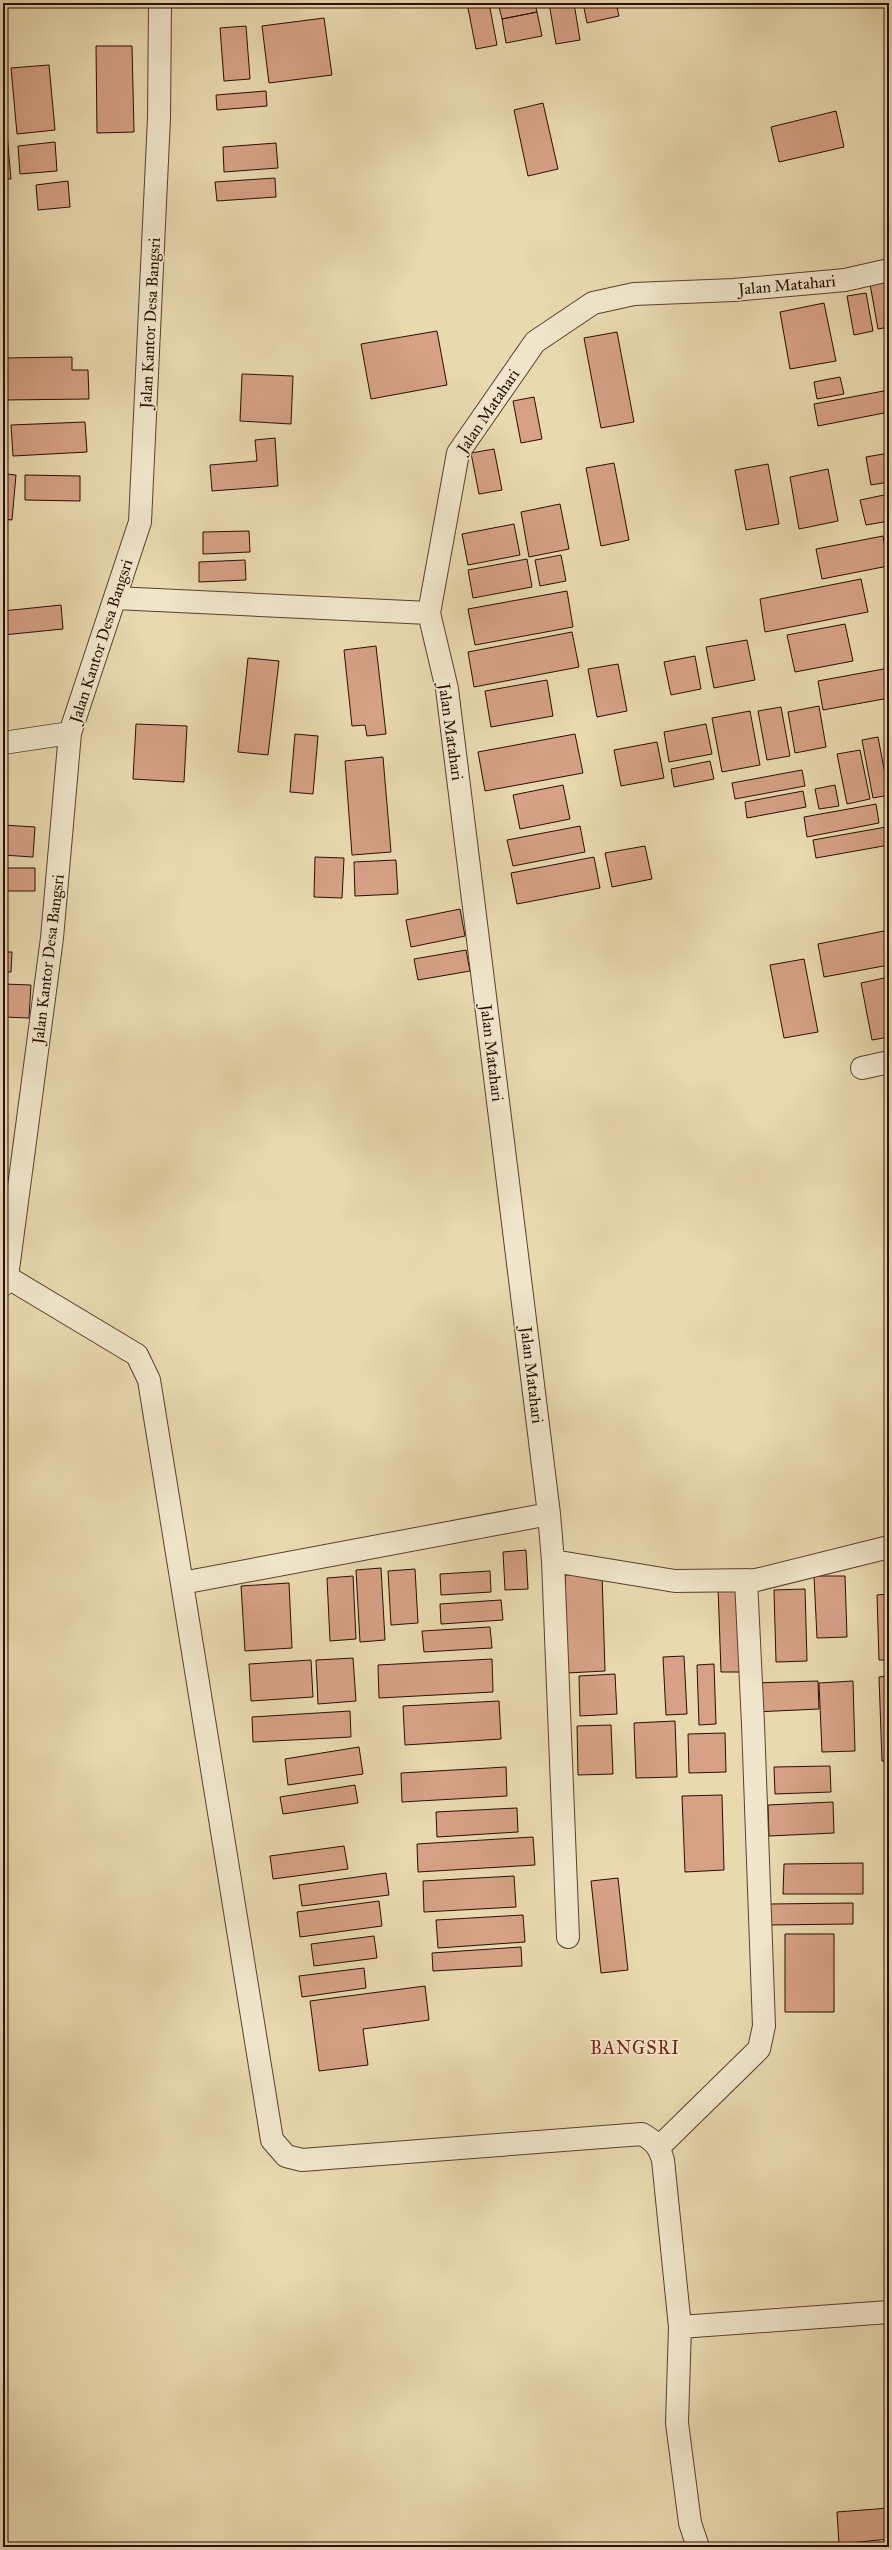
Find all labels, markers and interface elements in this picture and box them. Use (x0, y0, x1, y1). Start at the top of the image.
street label: Jalan Kantor Desa Bangsri (136, 237, 165, 411)
street label: Jalan Matahari (735, 271, 837, 300)
street label: Jalan Matahari (452, 365, 524, 459)
street label: Jalan Kantor Desa Bangsri (65, 556, 138, 727)
street label: Jalan Matahari (434, 680, 467, 782)
street label: Jalan Kantor Desa Bangsri (28, 872, 69, 1047)
street label: Jalan Matahari (475, 1001, 507, 1103)
street label: Jalan Matahari (515, 1323, 547, 1425)
district label: BANGSRI (590, 2037, 680, 2059)

